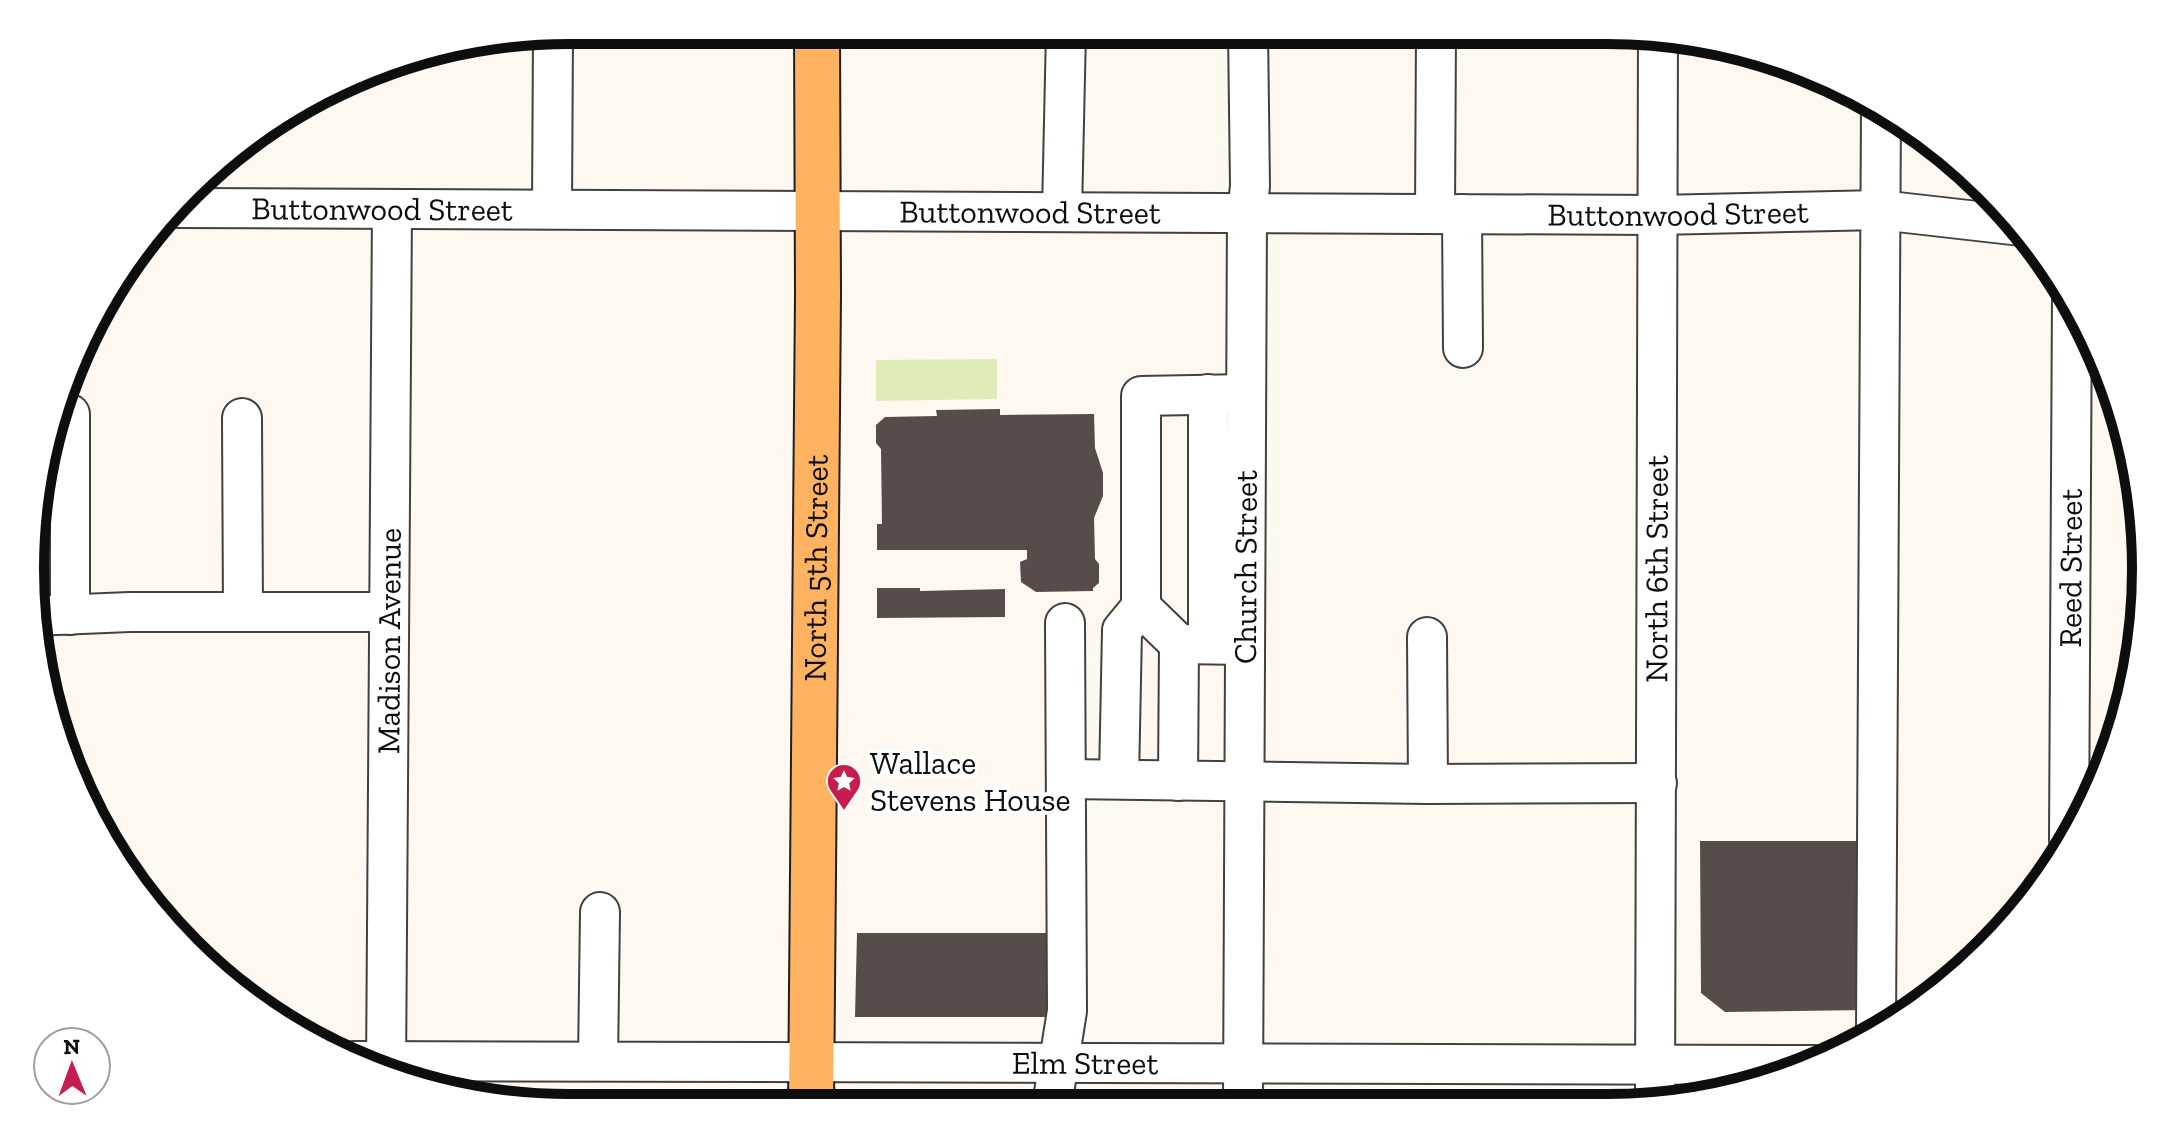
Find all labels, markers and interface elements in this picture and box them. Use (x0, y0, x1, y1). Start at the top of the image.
street label: Buttonwood Street (251, 189, 513, 229)
street label: Buttonwood Street (899, 192, 1161, 232)
street label: Buttonwood Street (1547, 193, 1809, 234)
street label: North 5th Street (796, 454, 836, 682)
street label: North 6th Street (1637, 455, 1676, 683)
street label: Church Street (1226, 470, 1265, 664)
street label: Reed Street (2051, 488, 2090, 647)
street label: Madison Avenue (369, 528, 409, 754)
place label: Wallace Stevens House (870, 744, 1071, 819)
place icon: Wallace Stevens House (825, 762, 863, 812)
north arrow (32, 1026, 112, 1106)
text: N (63, 1033, 81, 1060)
street label: Elm Street (1012, 1044, 1158, 1082)

